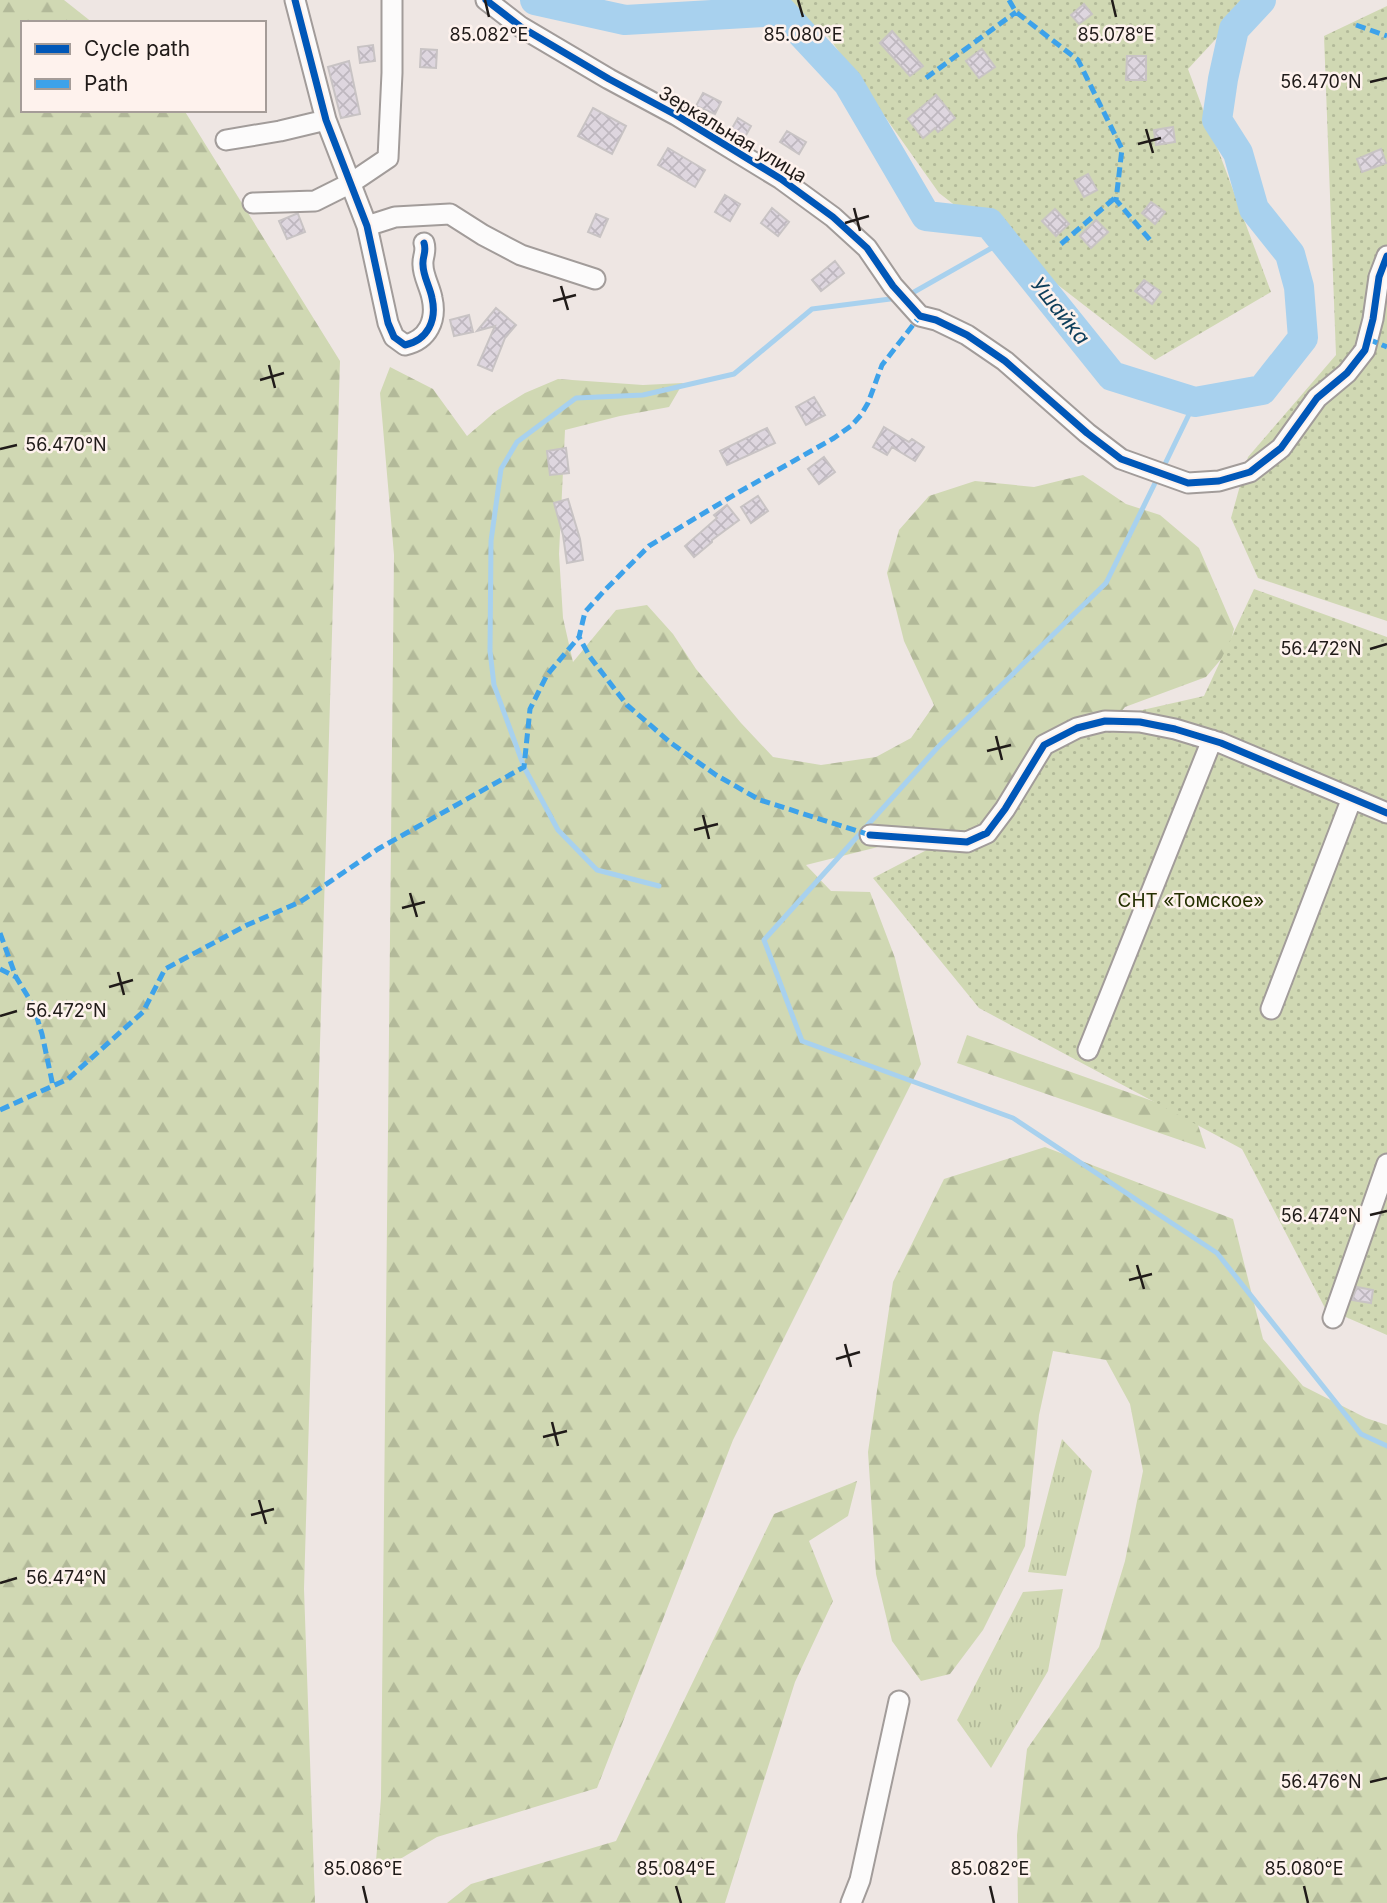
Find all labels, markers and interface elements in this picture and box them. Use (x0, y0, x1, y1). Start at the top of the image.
legend (21, 21, 266, 112)
text: 85.082°E (450, 24, 528, 45)
text: 85.080°E (763, 24, 843, 45)
text: 85.078°E (1077, 24, 1155, 45)
text: Cycle path (84, 36, 190, 61)
text: Path (84, 71, 129, 96)
text: 56.470°N (1280, 71, 1362, 92)
street label: Зеркальная улица (655, 81, 811, 188)
water label: Ушайка (1026, 272, 1095, 349)
text: 56.470°N (25, 434, 107, 455)
text: 56.472°N (1280, 638, 1362, 659)
park label: СНТ «Томское» (1118, 889, 1264, 912)
text: 56.472°N (25, 1000, 107, 1021)
text: 56.474°N (1281, 1205, 1361, 1226)
text: 56.474°N (26, 1567, 106, 1588)
text: 56.476°N (1280, 1771, 1362, 1792)
text: 85.086°E (324, 1858, 403, 1879)
text: 85.084°E (636, 1858, 716, 1879)
text: 85.082°E (951, 1858, 1029, 1879)
text: 85.080°E (1264, 1858, 1344, 1879)

